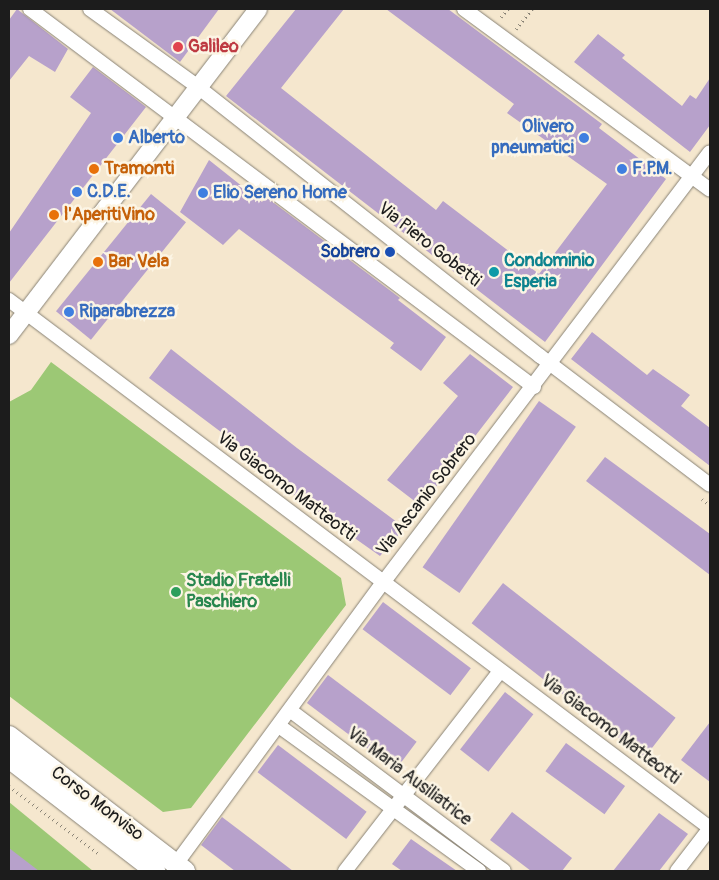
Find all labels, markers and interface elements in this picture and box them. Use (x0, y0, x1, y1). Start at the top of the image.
place label: Galileo (188, 36, 239, 58)
marker: Galileo (172, 41, 184, 53)
place label: Olivero pneumatici (491, 117, 574, 160)
place label: Alberto (128, 127, 185, 149)
marker: Alberto (112, 132, 124, 144)
marker: Olivero pneumatici (578, 132, 590, 144)
place label: Tramonti (104, 158, 174, 180)
place label: F.P.M. (632, 158, 672, 180)
marker: Tramonti (88, 163, 100, 175)
marker: F.P.M. (616, 163, 628, 175)
place label: C.D.E. (87, 181, 131, 203)
place label: Elio Sereno Home (213, 182, 347, 204)
marker: C.D.E. (71, 186, 83, 198)
marker: Elio Sereno Home (197, 187, 209, 199)
street label: Via Piero Gobetti (373, 198, 485, 292)
place label: l'AperitiVino (64, 204, 155, 226)
marker: l'AperitiVino (48, 209, 60, 221)
place label: Sobrero (320, 241, 380, 263)
marker: Sobrero (384, 246, 396, 258)
place label: Bar Vela (108, 251, 169, 273)
place label: Condominio Esperia (504, 251, 594, 294)
marker: Bar Vela (92, 256, 104, 268)
marker: Condominio Esperia (488, 266, 500, 278)
place label: Riparabrezza (79, 301, 175, 323)
marker: Riparabrezza (63, 306, 75, 318)
street label: Via Giacomo Matteotti (212, 427, 360, 547)
street label: Via Ascanio Sobrero (372, 429, 482, 561)
place label: Stadio Fratelli Paschiero (186, 571, 291, 614)
marker: Stadio Fratelli Paschiero (170, 586, 182, 598)
street label: Via Giacomo Matteotti (536, 670, 684, 790)
street label: Via Maria Ausiliatrice (342, 723, 476, 831)
street label: Corso Monviso (46, 762, 148, 846)

